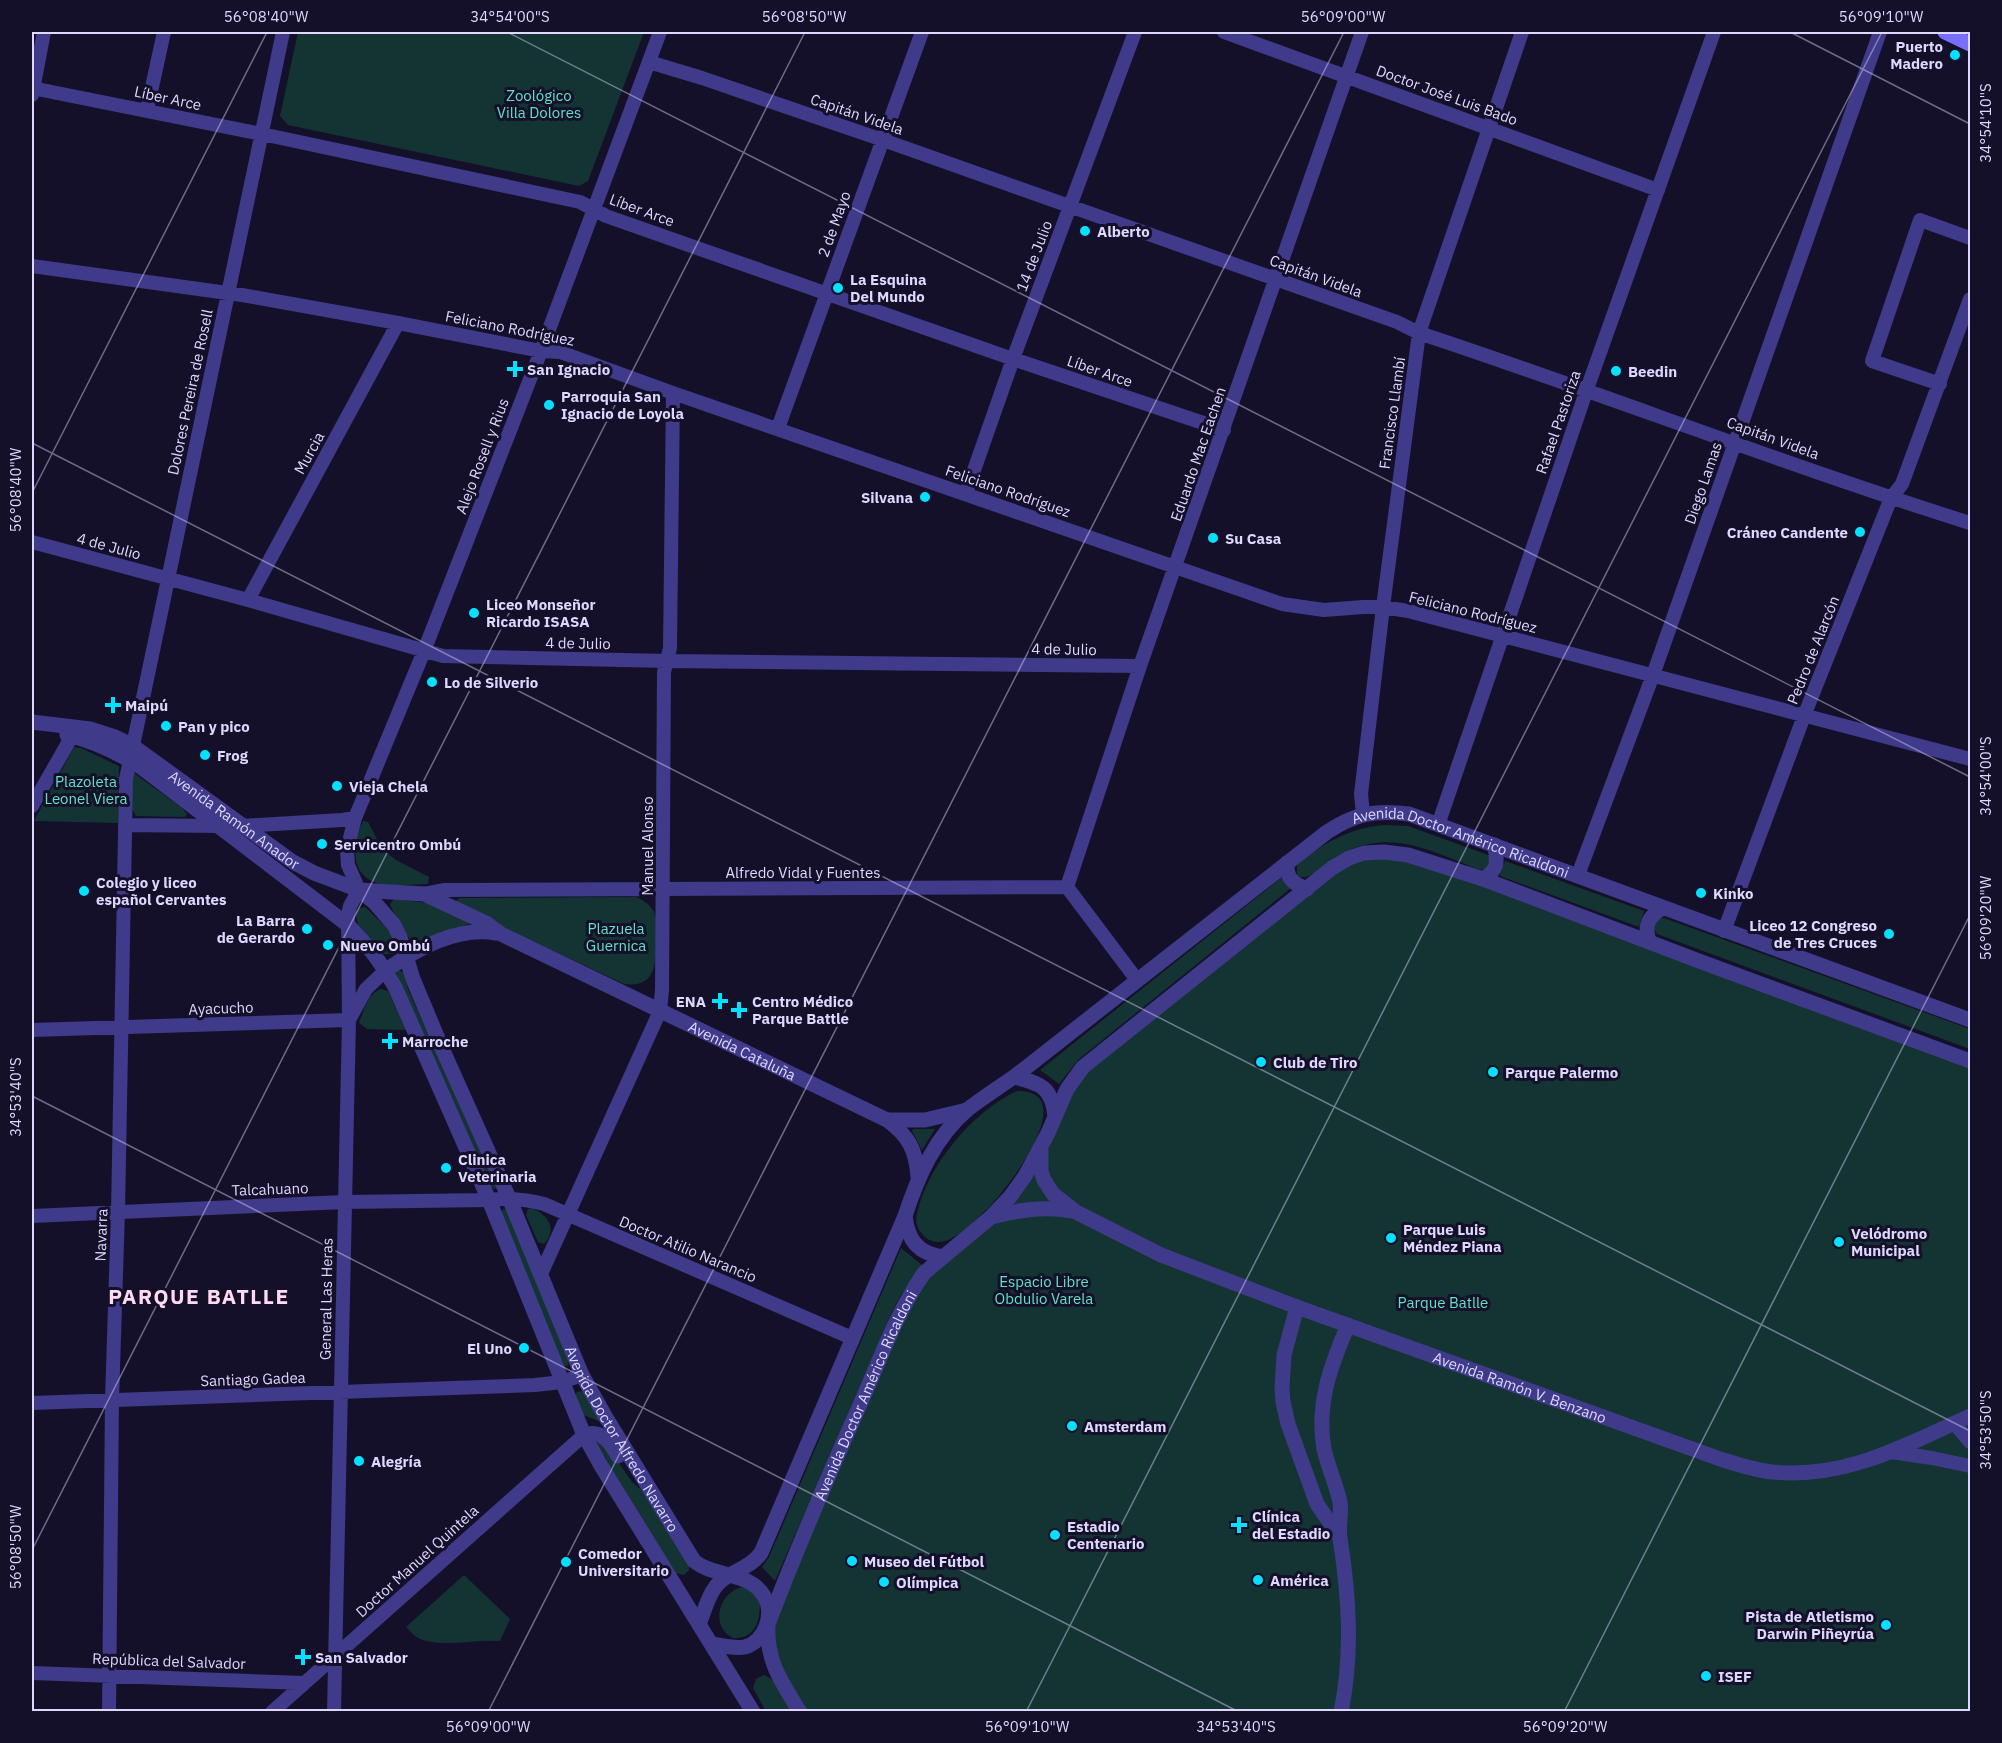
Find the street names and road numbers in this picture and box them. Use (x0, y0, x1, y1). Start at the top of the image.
street label: Doctor José Luis Bado (1374, 61, 1520, 129)
street label: Líber Arce (133, 82, 203, 114)
street label: Capitán Videla (808, 89, 906, 139)
street label: 2 de Mayo (813, 188, 855, 260)
street label: Líber Arce (607, 189, 677, 231)
street label: 14 de Julio (1012, 218, 1056, 294)
street label: Capitán Videla (1267, 250, 1365, 302)
street label: Feliciano Rodríguez (444, 306, 576, 350)
street label: Dolores Pereira de Rosell (163, 307, 217, 477)
street label: Líber Arce (1065, 351, 1135, 391)
street label: Francisco Llambí (1375, 355, 1409, 470)
street label: Rafael Pastoriza (1531, 368, 1585, 476)
street label: Eduardo Mac Eachen (1166, 384, 1230, 524)
street label: Alejo Rosell y Rius (451, 395, 513, 517)
street label: Capitán Videla (1724, 412, 1822, 464)
street label: Murcia (290, 429, 328, 477)
street label: Diego Lamas (1680, 439, 1726, 527)
street label: Feliciano Rodríguez (943, 461, 1073, 521)
street label: 4 de Julio (75, 528, 143, 564)
street label: Feliciano Rodríguez (1407, 587, 1539, 637)
street label: Pedro de Alarcón (1783, 593, 1843, 707)
street label: 4 de Julio (545, 633, 611, 653)
street label: 4 de Julio (1031, 639, 1097, 659)
street label: Avenida Ramón Anador (165, 766, 303, 874)
street label: Manuel Alonso (638, 796, 657, 896)
street label: Avenida Doctor Américo Ricaldoni (1349, 803, 1572, 882)
street label: Alfredo Vidal y Fuentes (725, 863, 881, 882)
street label: Ayacucho (188, 997, 254, 1019)
street label: Avenida Cataluña (685, 1016, 799, 1084)
street label: Talcahuano (231, 1178, 309, 1200)
street label: Navarra (91, 1208, 111, 1262)
street label: Doctor Atilio Narancio (616, 1211, 760, 1287)
street label: General Las Heras (315, 1238, 337, 1360)
street label: Avenida Doctor Américo Ricaldoni (810, 1287, 920, 1503)
street label: Avenida Doctor Alfredo Navarro (561, 1343, 683, 1535)
street label: Avenida Ramón V. Benzano (1431, 1347, 1609, 1427)
street label: Santiago Gadea (200, 1368, 306, 1390)
street label: Doctor Manuel Quintela (352, 1501, 482, 1621)
street label: República del Salvador (92, 1649, 247, 1673)

